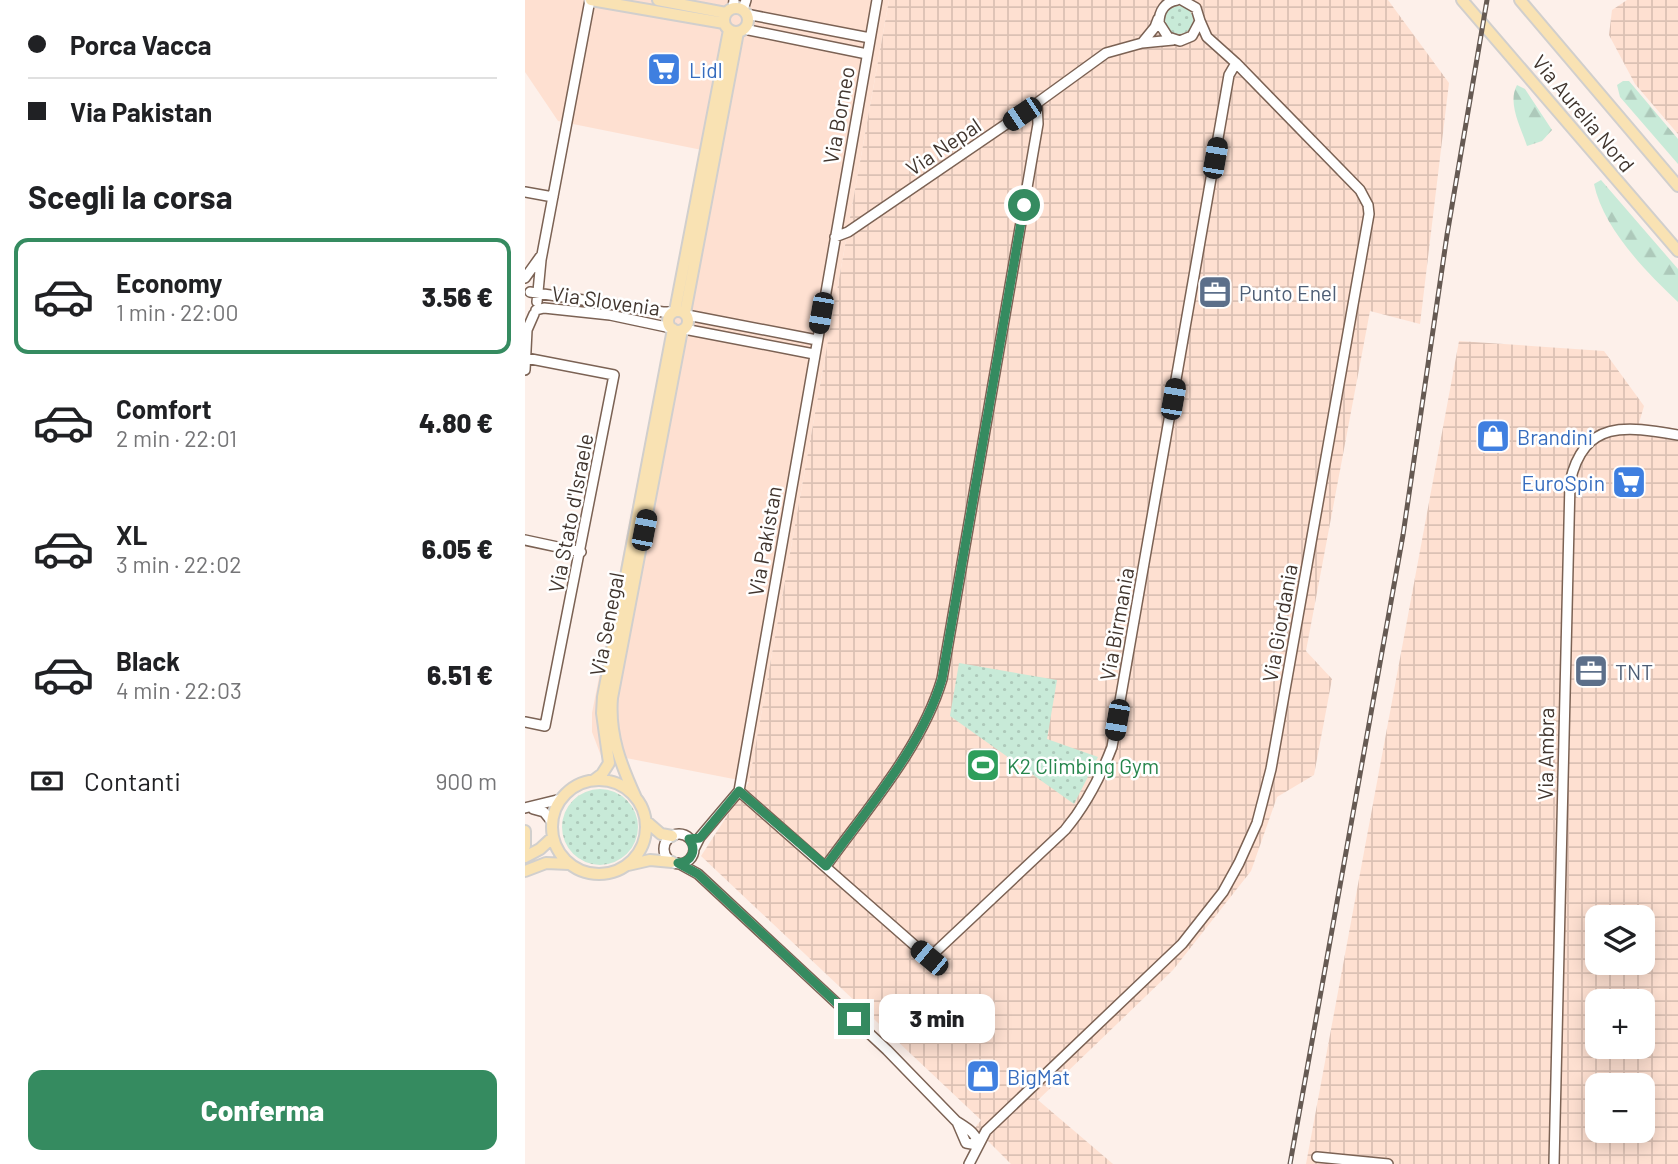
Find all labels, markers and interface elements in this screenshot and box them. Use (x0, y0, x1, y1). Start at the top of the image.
text: Porca Vacca (70, 29, 212, 60)
street label: Via Aurelia Nord (1528, 49, 1640, 177)
supermarket icon: Lidl (645, 50, 683, 88)
place label: Lidl (689, 57, 723, 82)
street label: Via Borneo (817, 64, 859, 166)
car (999, 94, 1046, 134)
text: Via Pakistan (70, 96, 212, 127)
street label: Via Nepal (901, 112, 985, 180)
car (1202, 135, 1229, 181)
text: Scegli la corsa (28, 177, 233, 215)
route start (1008, 189, 1040, 221)
icon: car (32, 265, 95, 328)
text: Economy (116, 267, 222, 298)
office icon: Punto Enel (1196, 273, 1234, 311)
street label: Via Slovenia (550, 280, 662, 320)
place label: Punto Enel (1239, 280, 1337, 305)
text: 3.56 € (422, 281, 493, 312)
car (808, 290, 835, 336)
text: 1 min · 22:00 (116, 298, 238, 326)
car (1160, 376, 1187, 422)
icon: car (32, 391, 95, 454)
text: Comfort (116, 393, 212, 424)
text: 4.80 € (419, 407, 493, 438)
shop icon: Brandini (1474, 417, 1512, 455)
text: 2 min · 22:01 (116, 424, 237, 452)
place label: Brandini (1517, 424, 1593, 449)
street label: Via Stato d'Israele (542, 431, 598, 595)
supermarket icon: EuroSpin (1610, 463, 1648, 501)
place label: EuroSpin (1522, 470, 1605, 495)
street label: Via Pakistan (742, 484, 786, 598)
car (630, 507, 659, 553)
icon: car (32, 517, 95, 580)
text: XL (116, 519, 147, 550)
text: 6.05 € (422, 533, 493, 564)
text: 3 min · 22:02 (116, 550, 242, 578)
street label: Via Giordania (1256, 562, 1302, 684)
street label: Via Birmania (1094, 566, 1138, 682)
street label: Via Senegal (584, 570, 628, 678)
icon: car (32, 643, 95, 706)
text: Black (116, 645, 180, 676)
office icon: TNT (1572, 652, 1610, 690)
text: 6.51 € (427, 659, 493, 690)
place label: TNT (1615, 659, 1653, 684)
text: 4 min · 22:03 (116, 676, 242, 704)
car (1104, 697, 1131, 743)
street label: Via Ambra (1532, 708, 1558, 800)
sports icon: K2 Climbing Gym (964, 746, 1002, 784)
place label: K2 Climbing Gym (1007, 753, 1159, 778)
icon: cash (28, 762, 66, 800)
text: Contanti (84, 765, 181, 796)
text: 900 m (435, 767, 497, 795)
map controls (1585, 905, 1655, 1143)
button: layers (1585, 905, 1655, 975)
car (907, 936, 952, 980)
button: + (1585, 989, 1655, 1059)
callout: 3 min (879, 995, 994, 1044)
route end (838, 1003, 870, 1035)
text: 3 min (909, 1004, 965, 1032)
shop icon: BigMat (964, 1057, 1002, 1095)
place label: BigMat (1007, 1064, 1070, 1089)
button: Conferma (28, 1070, 497, 1150)
button: − (1585, 1073, 1655, 1143)

